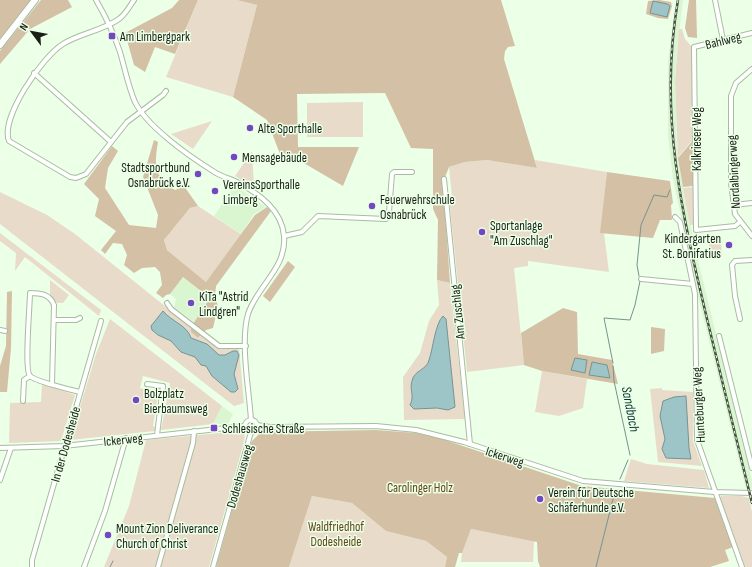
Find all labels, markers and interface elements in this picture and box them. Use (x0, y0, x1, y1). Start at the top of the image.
north arrow (12, 12, 52, 52)
text: N (17, 21, 31, 33)
place label: Am Limbergpark (119, 29, 190, 45)
street label: Bahlweg (704, 29, 743, 53)
marker: Am Limbergpark (107, 31, 117, 41)
street label: Kalkrieser Weg (689, 107, 705, 171)
place label: Alte Sporthalle (257, 121, 322, 137)
marker: Alte Sporthalle (245, 123, 255, 133)
street label: Nordalbingerweg (724, 135, 744, 209)
place label: Mensagebäude (242, 150, 307, 166)
marker: Mensagebäude (229, 152, 239, 162)
place label: Stadtsportbund Osnabrück e.V. (121, 160, 190, 191)
marker: Stadtsportbund Osnabrück e.V. (193, 169, 203, 179)
place label: VereinsSporthalle Limberg (223, 177, 300, 208)
marker: VereinsSporthalle Limberg (210, 186, 220, 196)
place label: Feuerwehrschule Osnabrück (380, 192, 455, 223)
marker: Feuerwehrschule Osnabrück (367, 201, 377, 211)
place label: Sportanlage "Am Zuschlag" (490, 218, 553, 249)
marker: Sportanlage "Am Zuschlag" (477, 227, 487, 237)
place label: Kindergarten St. Bonifatius (663, 231, 721, 262)
marker: Kindergarten St. Bonifatius (724, 240, 734, 250)
street label: Am Zuschlag (447, 284, 469, 341)
place label: KiTa "Astrid Lindgren" (199, 289, 248, 320)
marker: KiTa "Astrid Lindgren" (186, 298, 196, 308)
street label: Hunteburger Weg (689, 367, 709, 443)
water label: Sandbach (618, 385, 643, 433)
place label: Bolzplatz Bierbaumsweg (144, 386, 208, 417)
marker: Bolzplatz Bierbaumsweg (131, 395, 141, 405)
street label: In der Dodesheide (48, 405, 84, 484)
place label: Schlesische Straße (222, 421, 305, 437)
marker: Schlesische Straße (209, 423, 219, 433)
street label: Ickerweg (103, 430, 144, 450)
street label: Dodeshausweg (223, 443, 257, 510)
street label: Ickerweg (483, 443, 526, 471)
park label: Carolinger Holz (387, 480, 453, 496)
place label: Verein für Deutsche Schäferhunde e.V. (548, 485, 634, 516)
marker: Verein für Deutsche Schäferhunde e.V. (535, 494, 545, 504)
park label: Waldfriedhof Dodesheide (308, 519, 364, 550)
place label: Mount Zion Deliverance Church of Christ (116, 521, 218, 552)
marker: Mount Zion Deliverance Church of Christ (103, 530, 113, 540)

